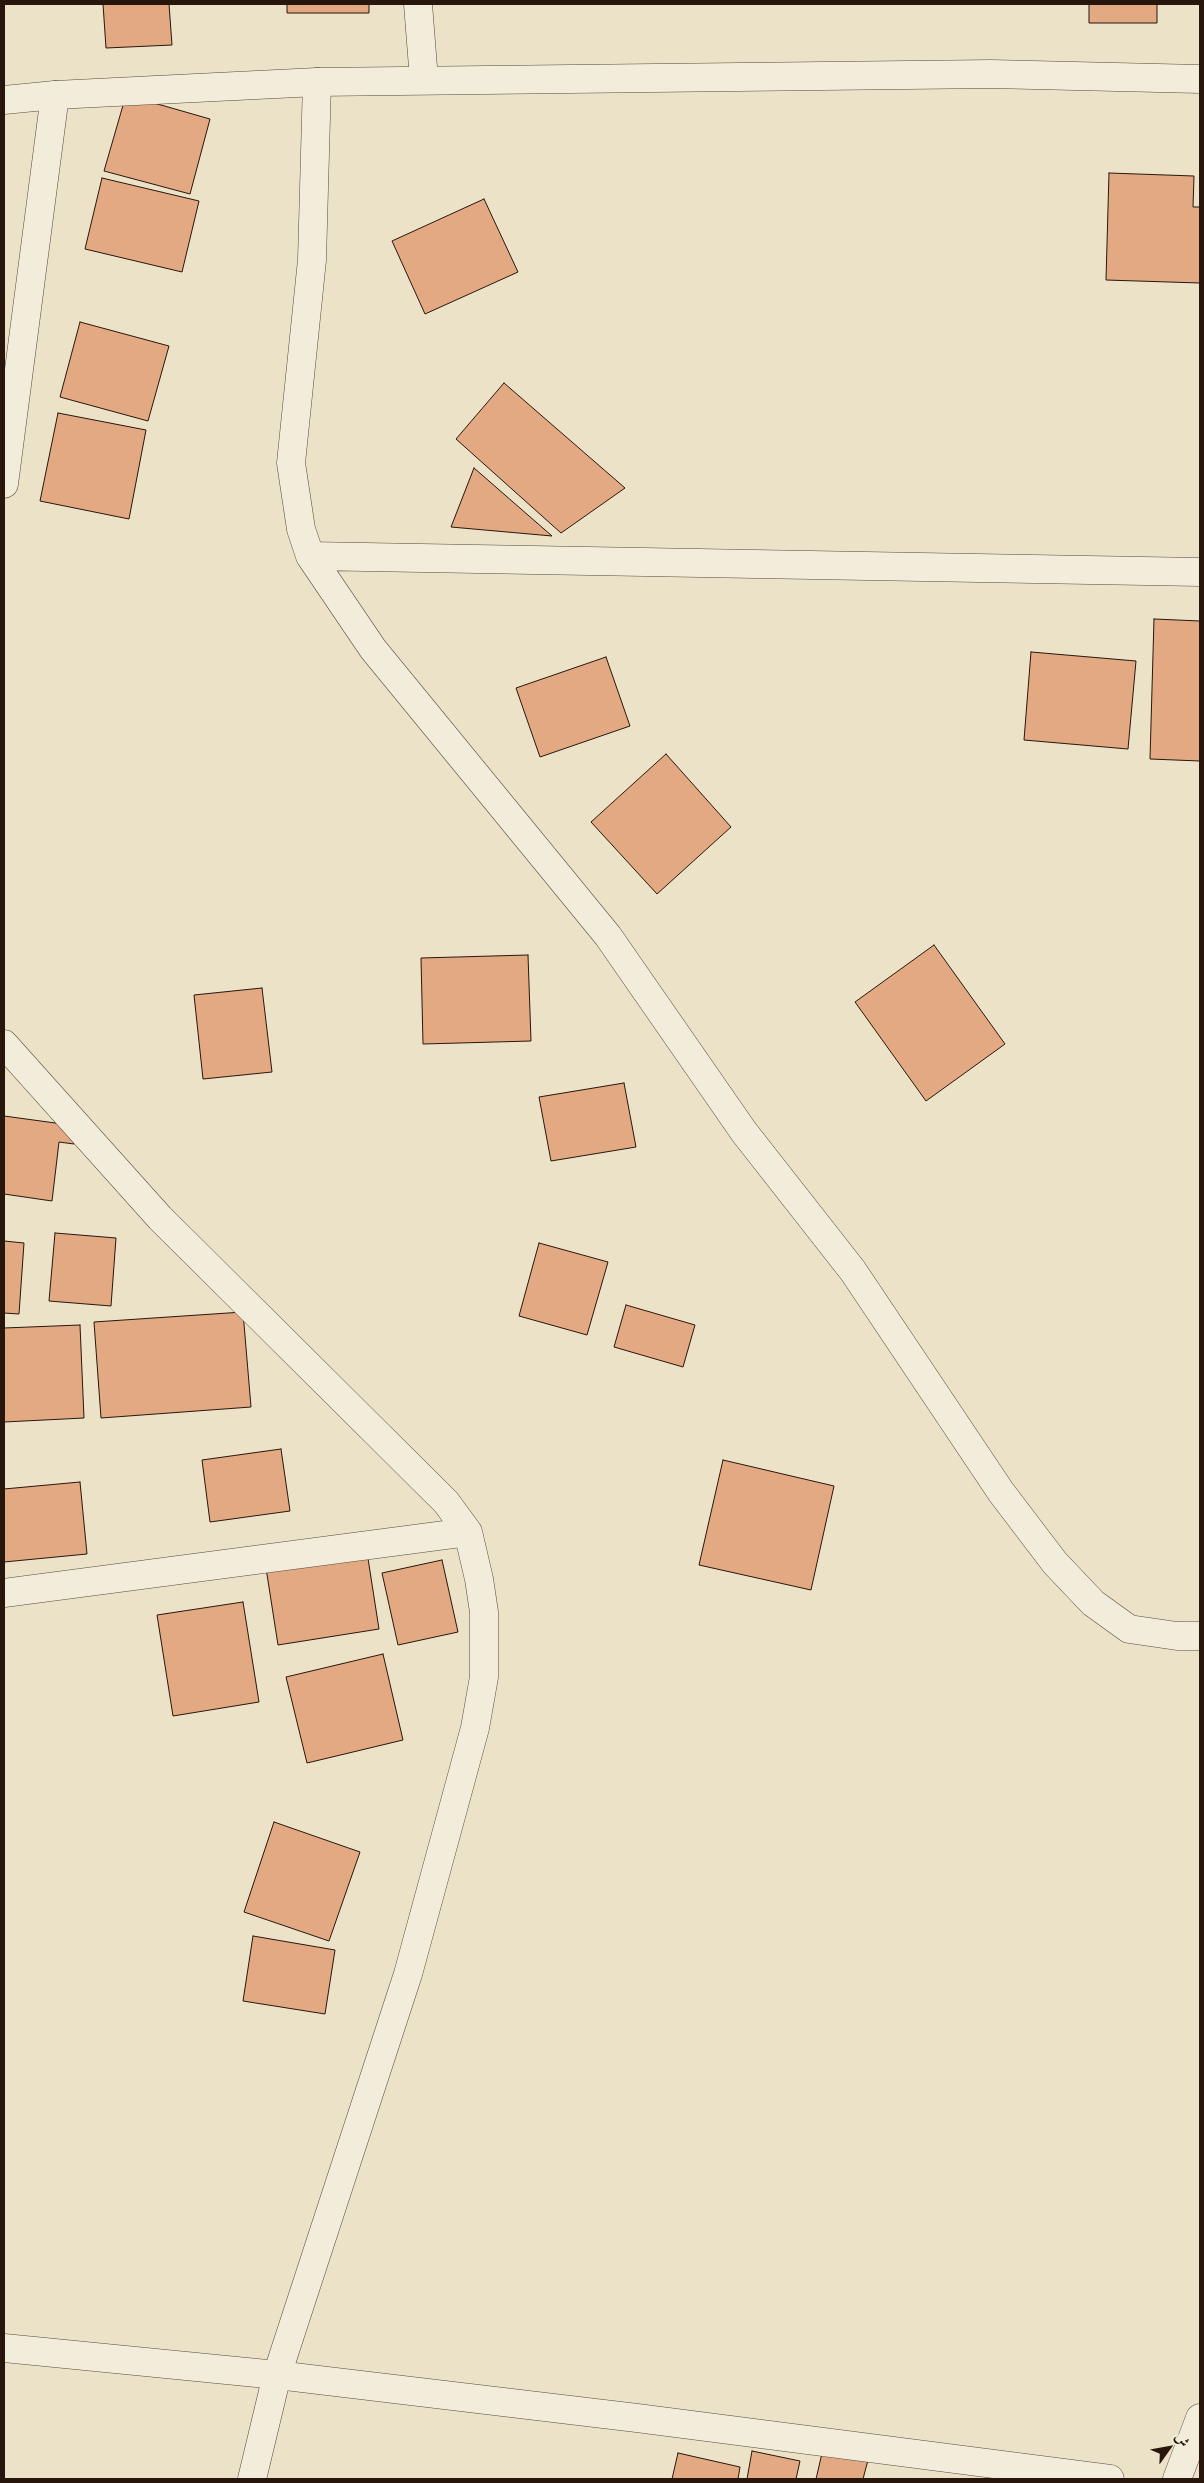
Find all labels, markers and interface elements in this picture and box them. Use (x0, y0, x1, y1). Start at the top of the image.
north arrow (1144, 2423, 1194, 2473)
text: ش (1170, 2429, 1194, 2451)

